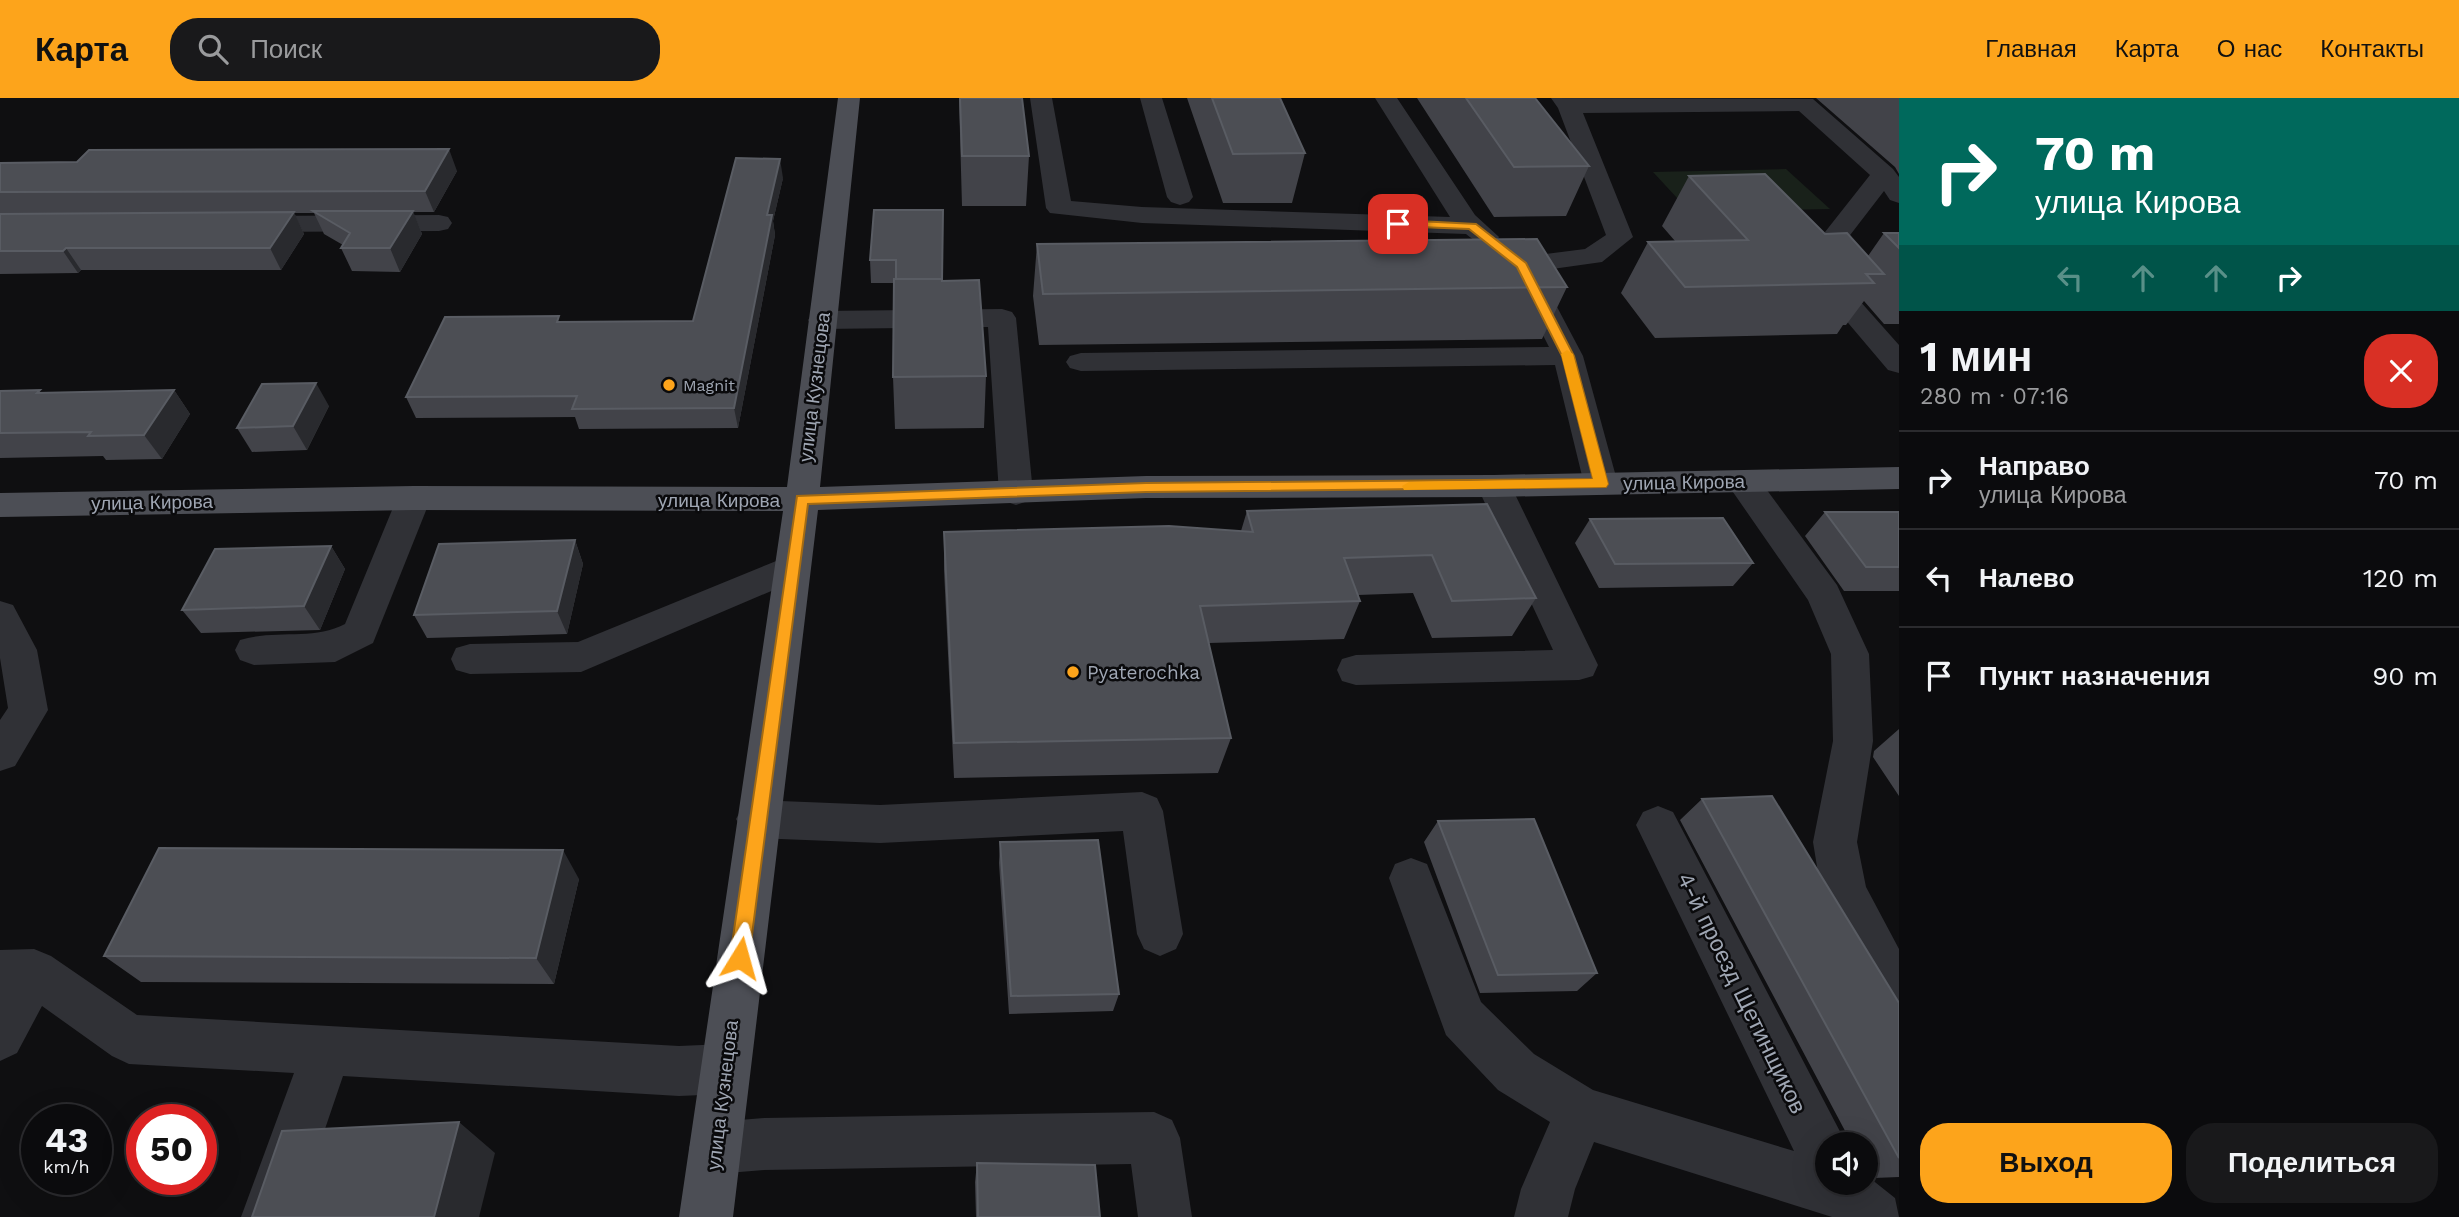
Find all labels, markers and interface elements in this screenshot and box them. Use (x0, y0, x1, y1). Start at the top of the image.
search box (170, 18, 660, 81)
text: Карта (35, 30, 128, 69)
icon: search (194, 30, 232, 68)
text: Поиск (250, 34, 322, 64)
text: Главная (1985, 35, 2077, 63)
text: Карта (2115, 35, 2179, 63)
text: О нас (2217, 35, 2282, 63)
text: Контакты (2320, 35, 2424, 63)
text: 70 m (2035, 124, 2155, 182)
icon: right (1920, 126, 2011, 217)
text: улица Кирова (2035, 183, 2240, 221)
pin (1368, 194, 1428, 254)
icon: arrive (1379, 205, 1417, 243)
icon: left (2051, 259, 2089, 297)
icon: ahead (2124, 259, 2162, 297)
icon: ahead (2197, 259, 2235, 297)
icon: right (2270, 259, 2308, 297)
street label: улица Кузнецова (794, 310, 835, 463)
text: 1 мин (1920, 332, 2032, 381)
button: close (2364, 334, 2438, 408)
place label: Magnit (683, 376, 735, 395)
marker: Magnit (661, 377, 677, 393)
text: 280 m · 07:16 (1920, 383, 2069, 410)
text: Направо (1979, 451, 2090, 481)
icon: right (1920, 461, 1958, 499)
text: 70 m (2374, 465, 2438, 495)
street label: улица Кирова (1623, 470, 1746, 495)
text: улица Кирова (1979, 482, 2127, 509)
street label: улица Кирова (658, 489, 780, 512)
street label: улица Кирова (91, 490, 214, 515)
icon: left (1920, 559, 1958, 597)
text: Налево (1979, 563, 2074, 593)
text: 120 m (2363, 563, 2438, 593)
icon: arrive (1920, 657, 1958, 695)
place label: Pyaterochka (1087, 661, 1200, 684)
text: Пункт назначения (1979, 661, 2210, 691)
text: 90 m (2372, 661, 2438, 691)
marker: Pyaterochka (1065, 664, 1081, 680)
street label: 4-й проезд Щетинщиков (1671, 868, 1812, 1118)
position arrow (703, 921, 777, 995)
street label: улица Кузнецова (702, 1018, 743, 1171)
speed limit sign: 50 (126, 1104, 217, 1195)
text: 43 (45, 1119, 88, 1161)
button: Выход (1920, 1123, 2172, 1203)
button: Поделиться (2186, 1123, 2438, 1203)
map controls (1815, 1132, 1878, 1195)
button: sound (1815, 1132, 1878, 1195)
text: km/h (43, 1156, 90, 1177)

